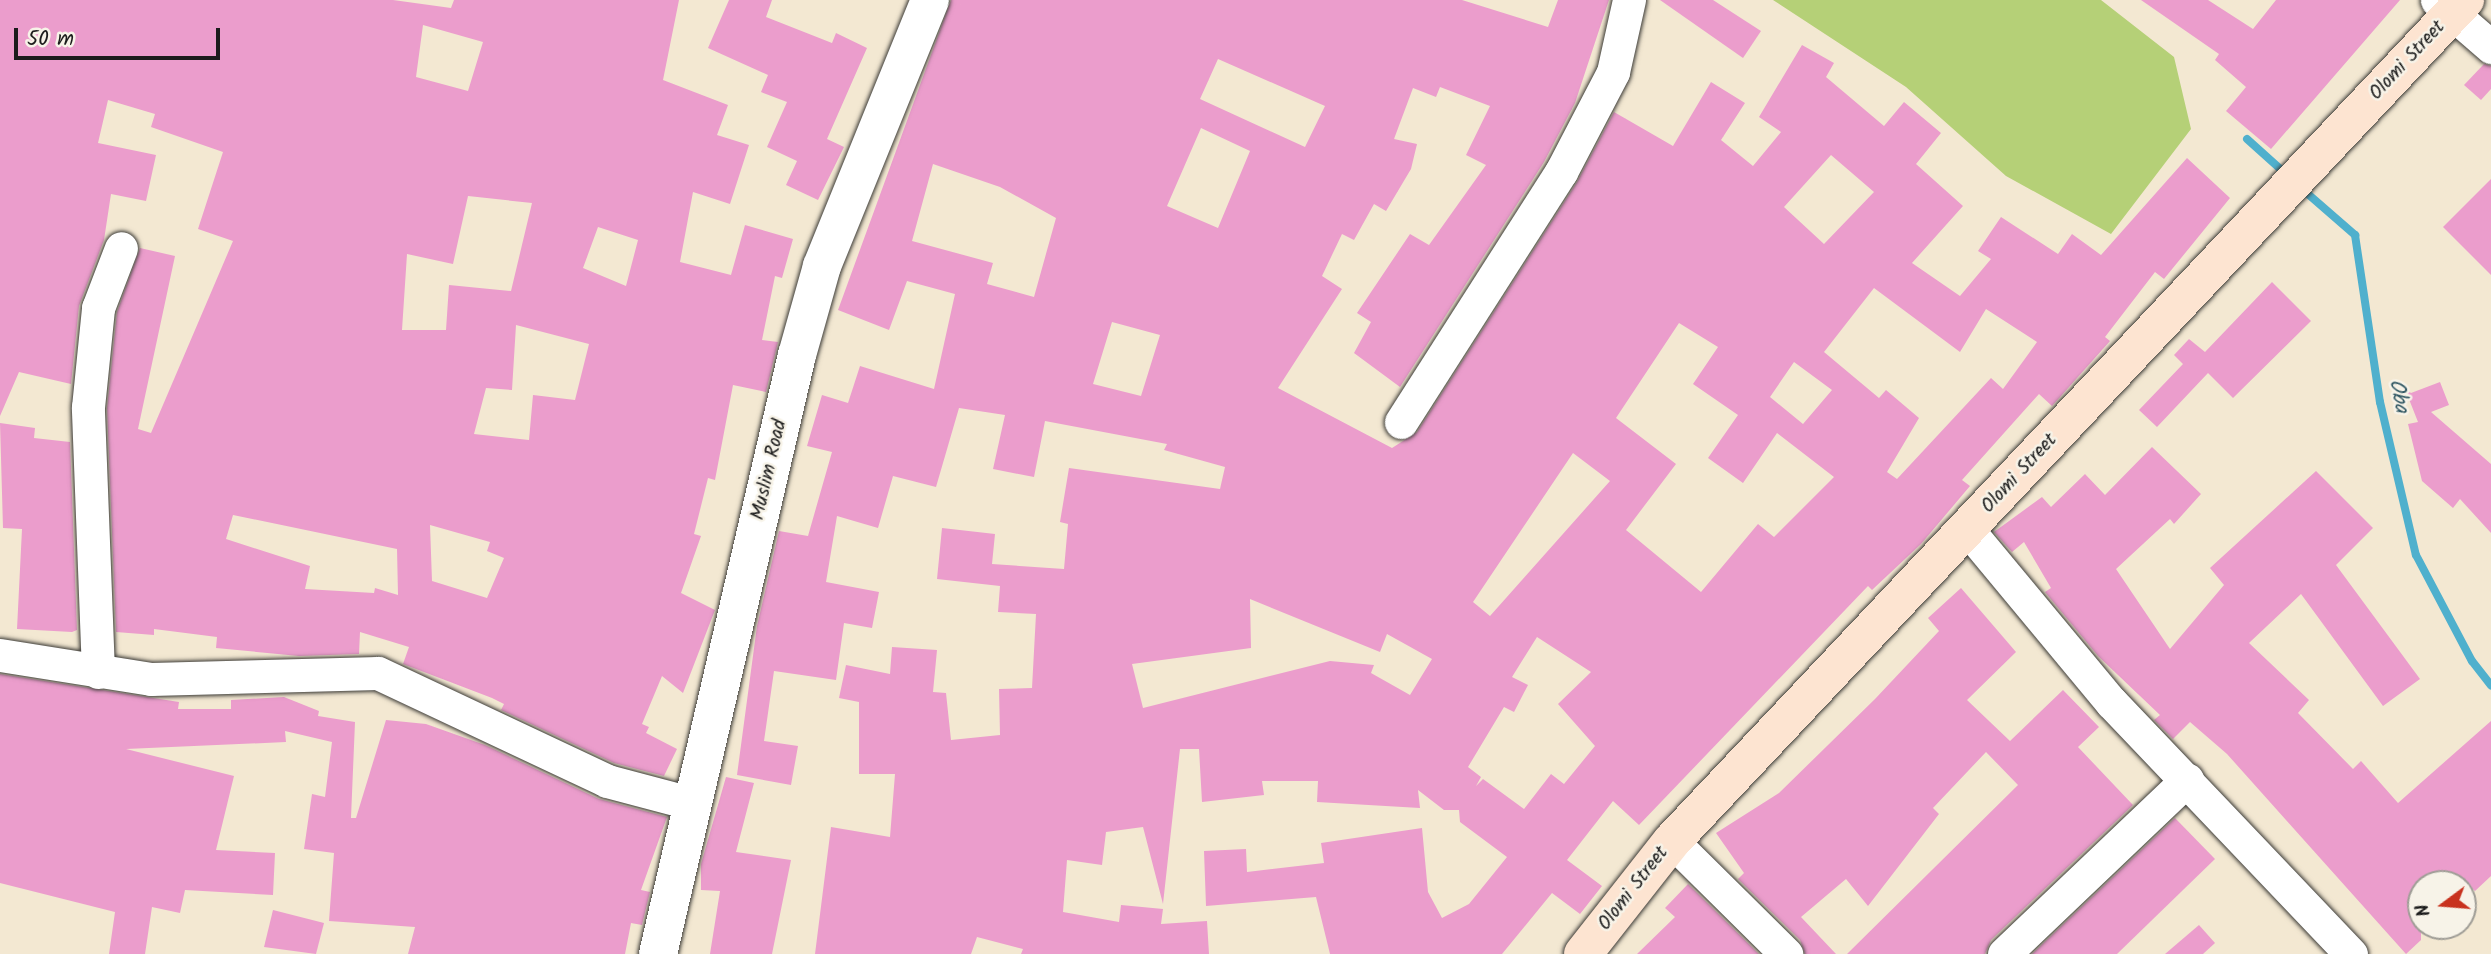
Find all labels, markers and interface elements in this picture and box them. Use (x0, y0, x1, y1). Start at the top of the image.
scale bar (18, 14, 224, 58)
street label: Olomi Street (2365, 17, 2451, 105)
text: 50 m (27, 23, 74, 56)
water label: Oba (2382, 377, 2414, 415)
street label: Muslim Road (747, 418, 793, 522)
street label: Olomi Street (1977, 430, 2063, 518)
street label: Olomi Street (1594, 842, 1674, 936)
north arrow (2407, 870, 2477, 940)
text: N (2408, 900, 2440, 920)

